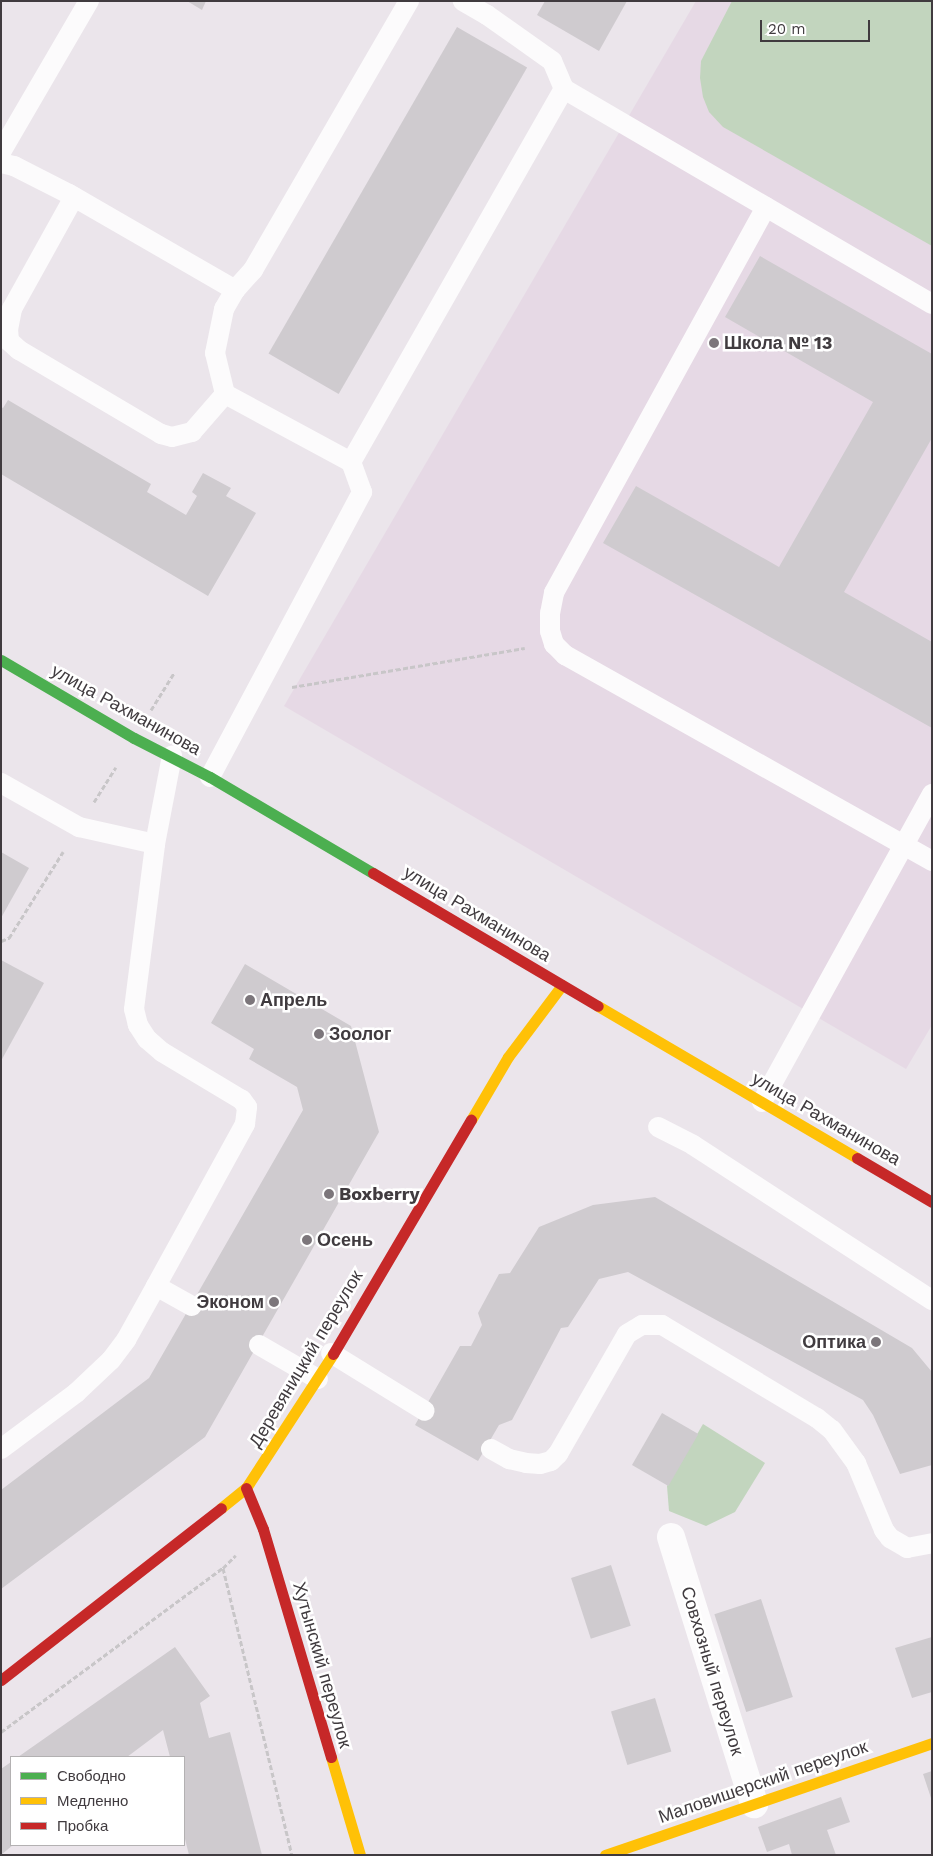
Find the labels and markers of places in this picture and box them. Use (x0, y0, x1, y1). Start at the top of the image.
place label: Школа № 13 (724, 332, 833, 354)
marker: Школа № 13 (708, 337, 720, 349)
place label: Апрель (260, 989, 327, 1011)
marker: Апрель (244, 994, 256, 1006)
place label: Зоолог (329, 1023, 392, 1045)
marker: Зоолог (313, 1028, 325, 1040)
place label: Boxberry (339, 1183, 420, 1205)
marker: Boxberry (323, 1188, 335, 1200)
place label: Осень (317, 1229, 373, 1251)
marker: Осень (301, 1234, 313, 1246)
place label: Эконом (196, 1291, 264, 1313)
marker: Эконом (268, 1296, 280, 1308)
place label: Оптика (802, 1331, 866, 1353)
marker: Оптика (870, 1336, 882, 1348)

